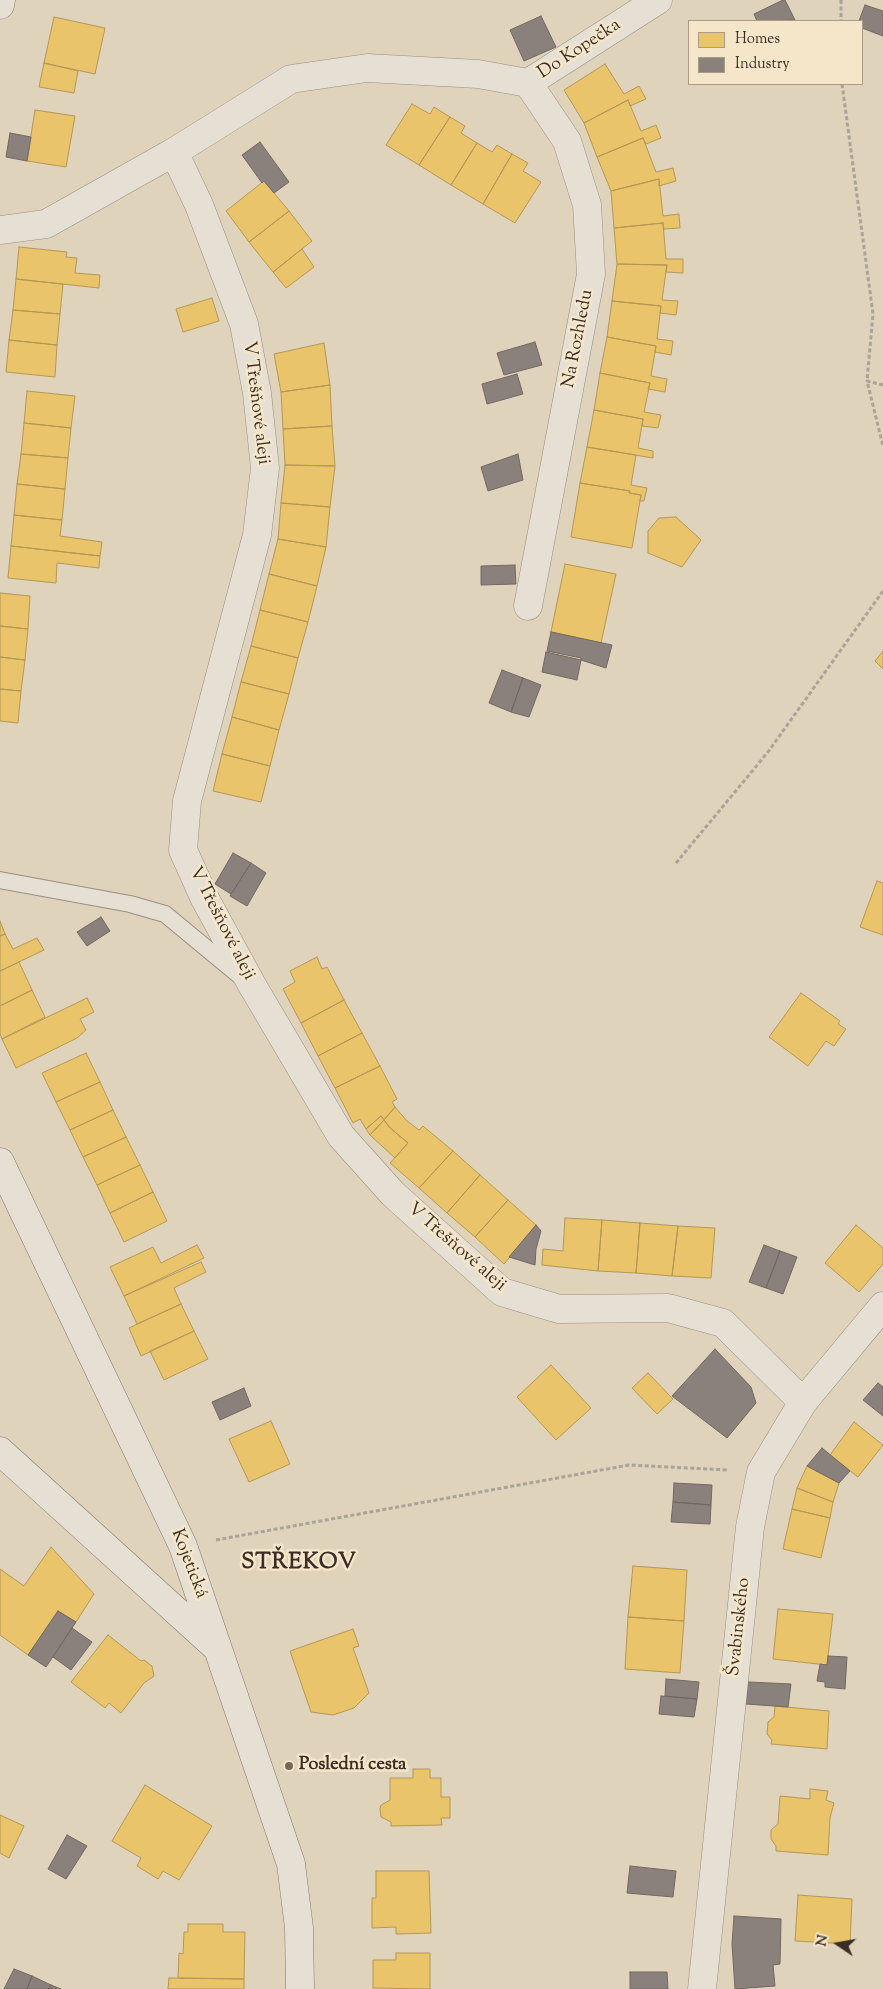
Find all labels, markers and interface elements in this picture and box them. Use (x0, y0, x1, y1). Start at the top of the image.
street label: Do Kopečka (535, 15, 625, 85)
legend (688, 20, 863, 85)
text: Homes (735, 29, 780, 50)
text: Industry (735, 54, 790, 75)
street label: Na Rozhledu (559, 288, 599, 390)
street label: V Třešňové aleji (237, 340, 273, 466)
street label: V Třešňové aleji (183, 864, 259, 984)
street label: V Třešňové aleji (402, 1199, 510, 1297)
street label: Kojetická (165, 1526, 211, 1602)
district label: STŘEKOV (240, 1551, 358, 1577)
street label: Švabinského (724, 1577, 756, 1677)
place label: Poslední cesta (299, 1755, 406, 1777)
marker: Poslední cesta (283, 1760, 295, 1772)
north arrow (813, 1919, 863, 1969)
text: N (812, 1933, 834, 1948)

